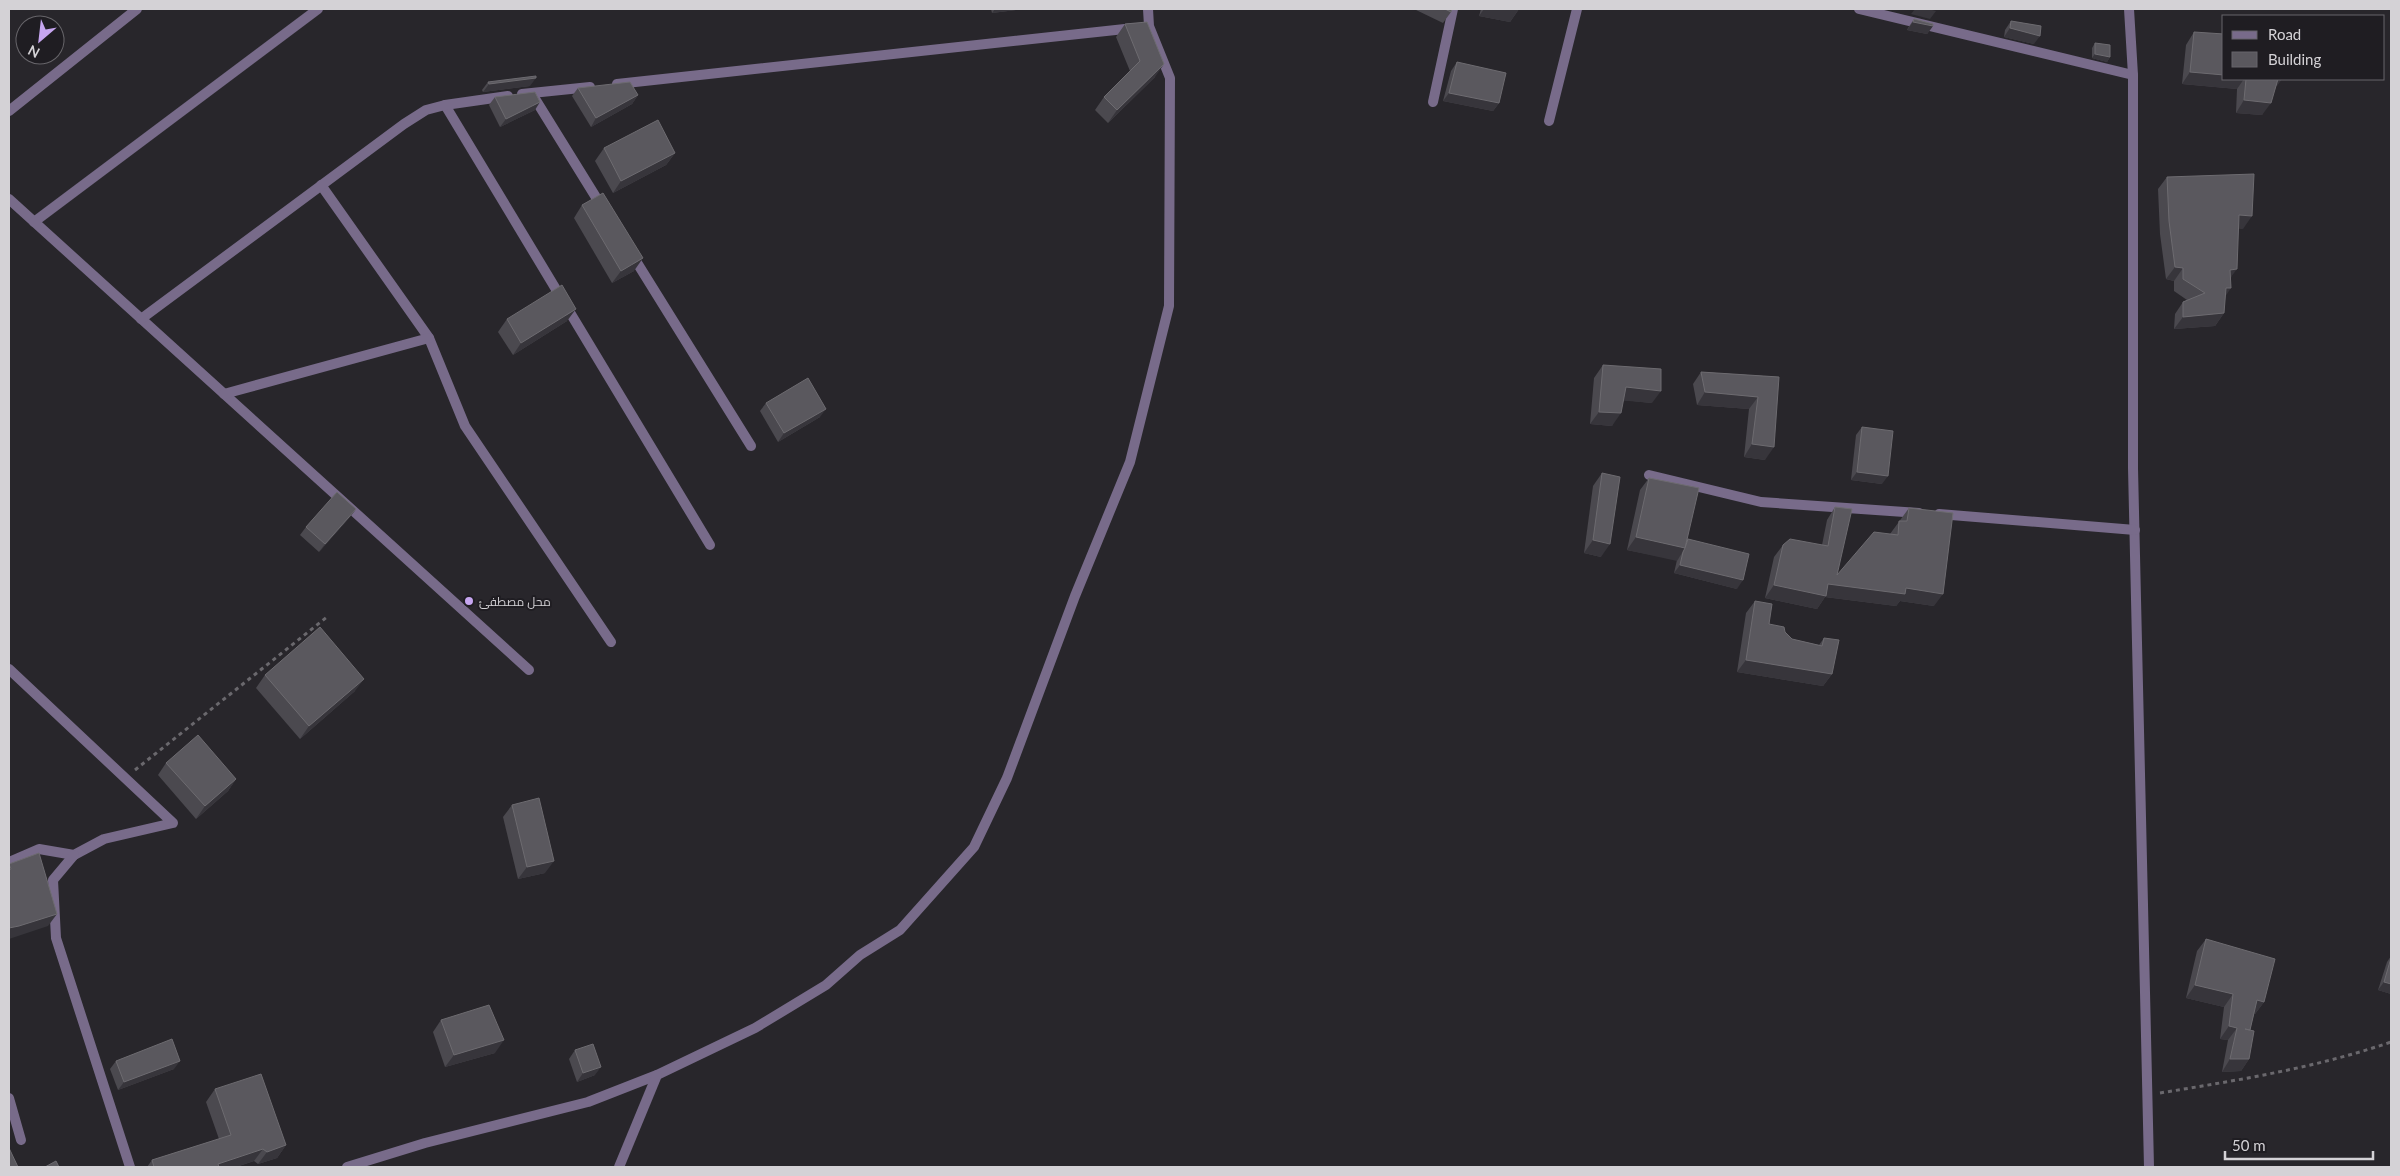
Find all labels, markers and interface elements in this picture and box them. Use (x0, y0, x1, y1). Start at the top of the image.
north arrow (15, 15, 65, 65)
legend (2222, 15, 2385, 80)
text: Road (2268, 25, 2301, 43)
text: N (25, 42, 42, 62)
text: Building (2268, 50, 2321, 68)
place label: محل مصطفئ (479, 594, 551, 609)
marker: محل مصطفئ (463, 595, 475, 607)
scale bar (2225, 1128, 2372, 1160)
text: 50 m (2232, 1136, 2266, 1154)

